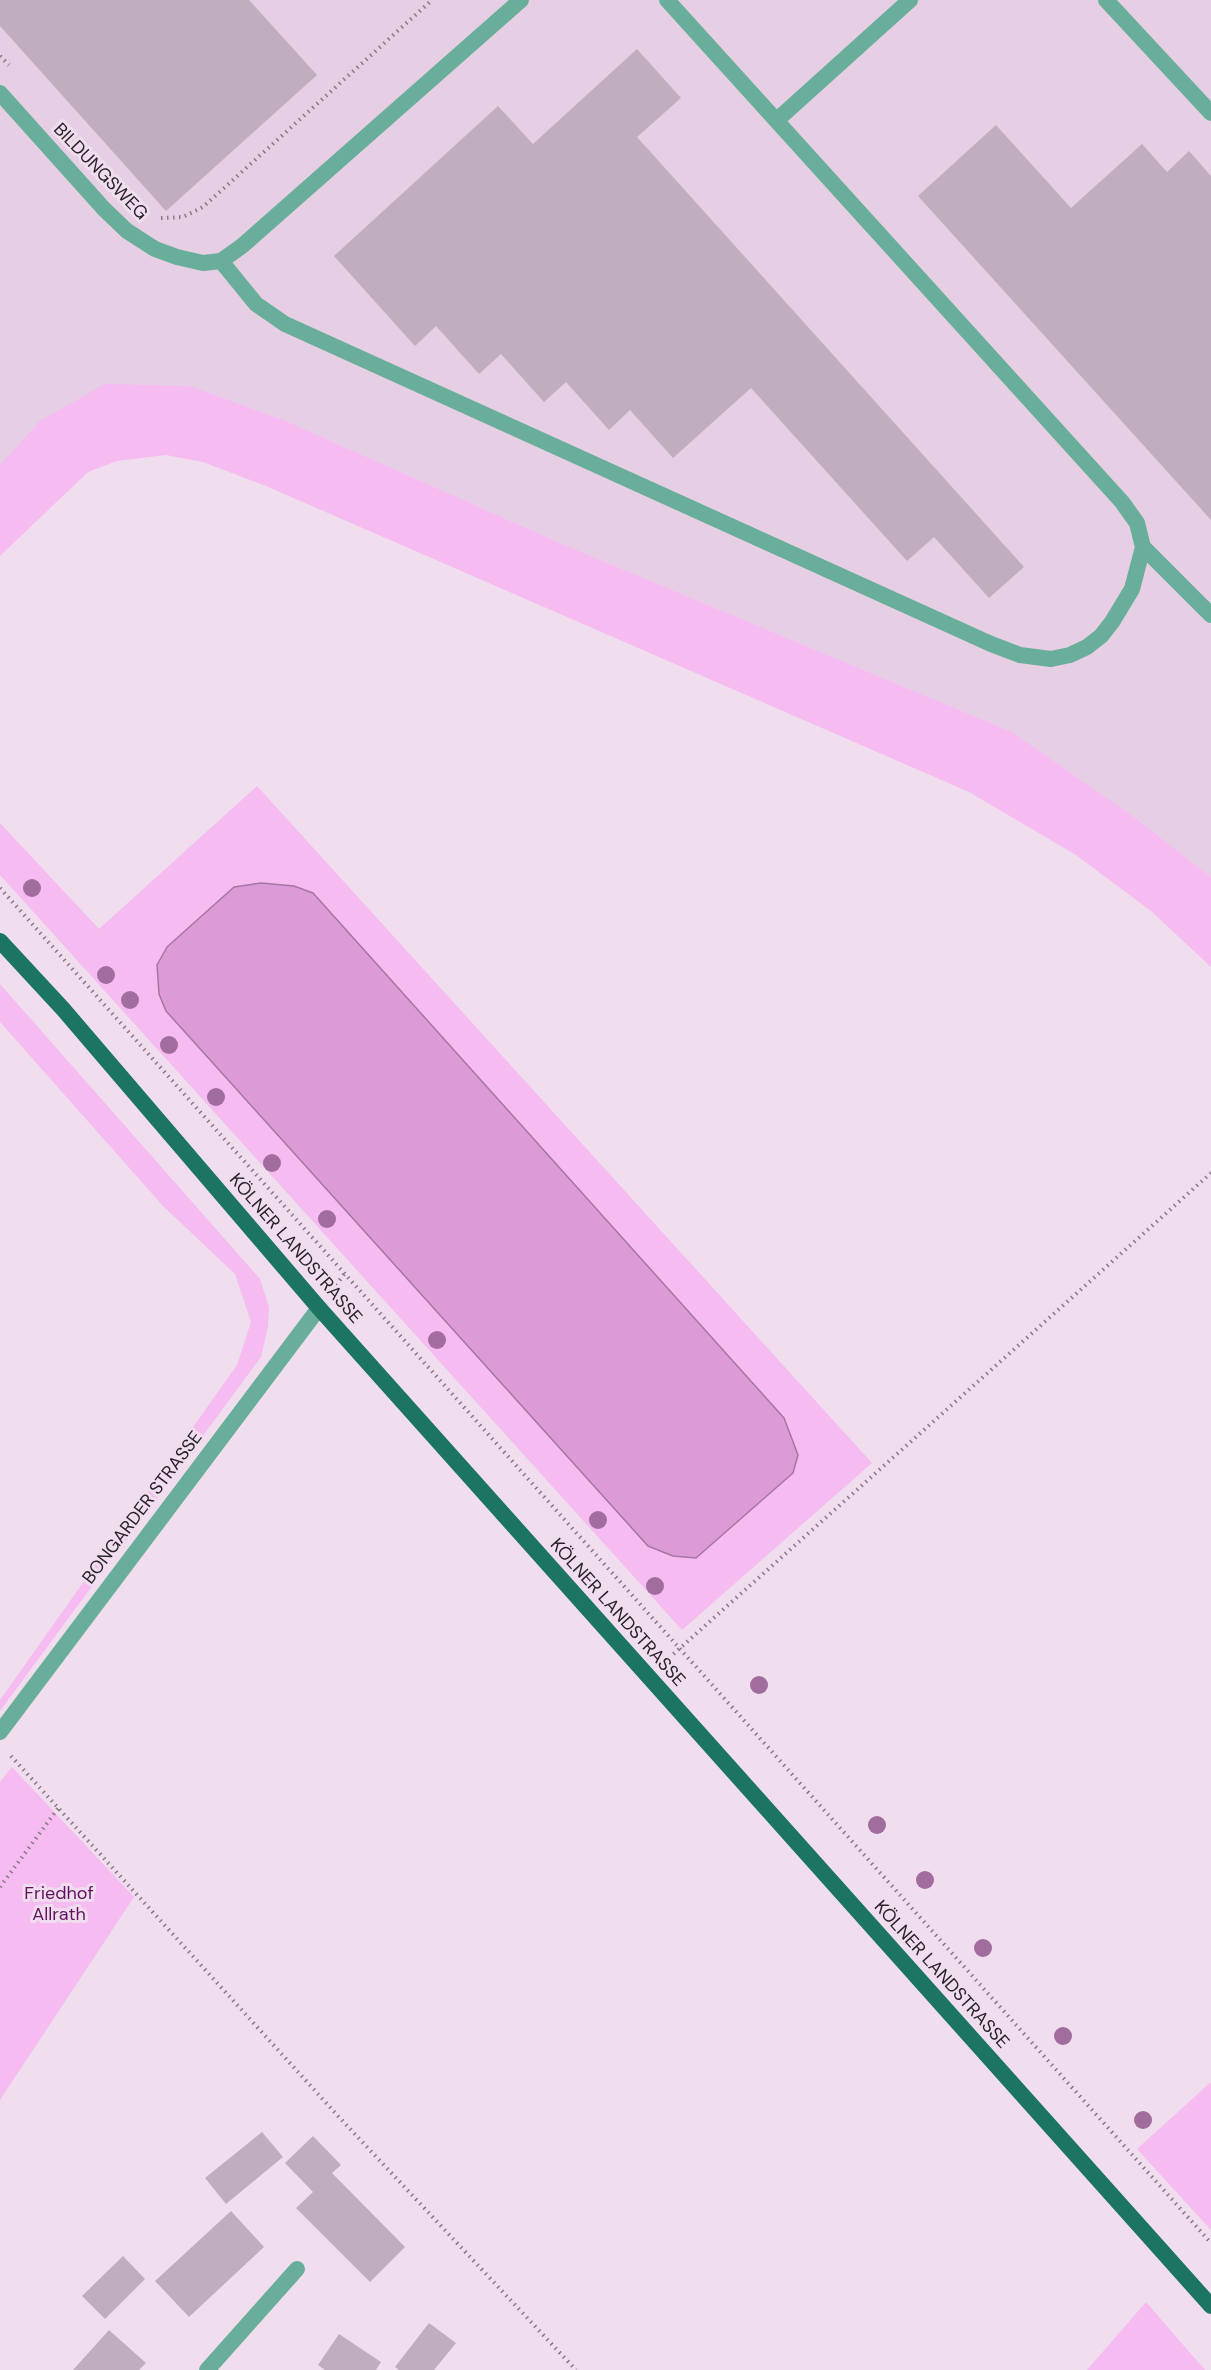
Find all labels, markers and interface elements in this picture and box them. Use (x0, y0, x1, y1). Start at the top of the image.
street label: BILDUNGSWEG (48, 119, 152, 225)
street label: KÖLNER LANDSTRASSE (224, 1170, 366, 1328)
street label: BONGARDER STRASSE (79, 1427, 207, 1589)
street label: KÖLNER LANDSTRASSE (545, 1535, 689, 1691)
park label: Friedhof Allrath (24, 1883, 94, 1926)
street label: KÖLNER LANDSTRASSE (869, 1897, 1013, 2053)

